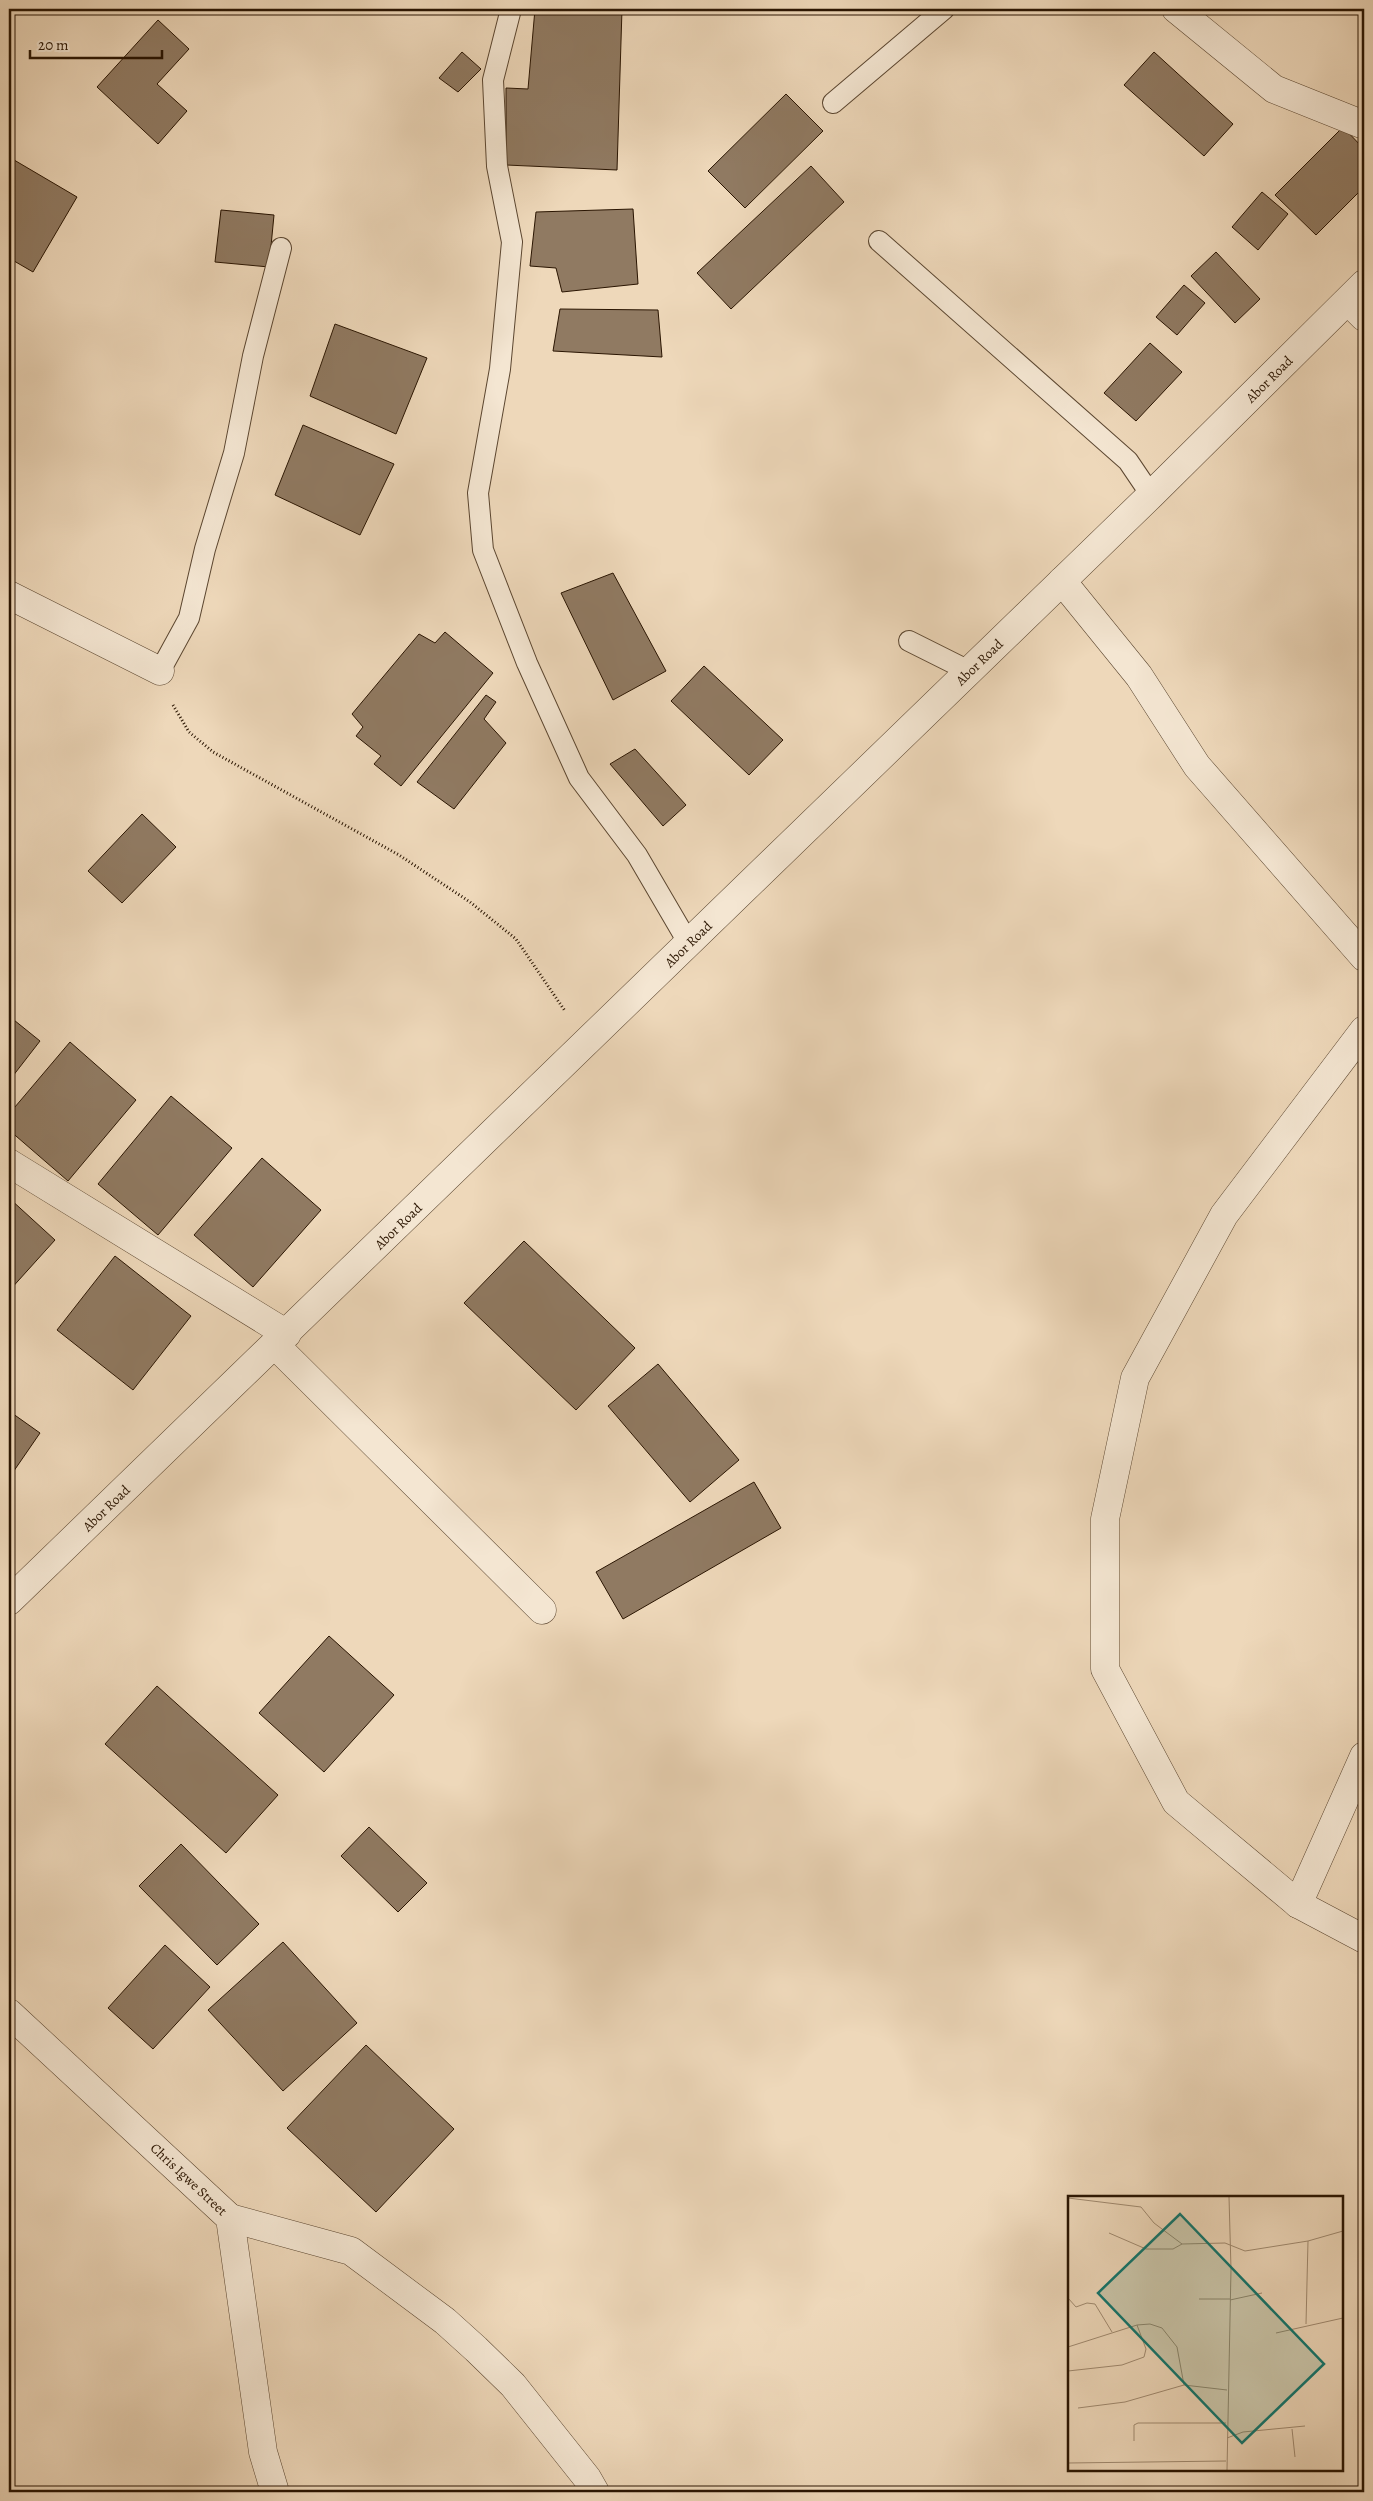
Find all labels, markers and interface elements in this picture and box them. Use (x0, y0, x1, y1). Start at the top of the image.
scale bar (30, 28, 162, 60)
text: 20 m (38, 35, 69, 55)
street label: Abor Road (1241, 351, 1297, 408)
street label: Abor Road (951, 635, 1008, 690)
street label: Abor Road (660, 917, 717, 972)
street label: Abor Road (370, 1199, 427, 1254)
street label: Abor Road (78, 1481, 135, 1536)
street label: Chris Igwe Street (146, 2139, 232, 2220)
inset map (1068, 2196, 1343, 2471)

